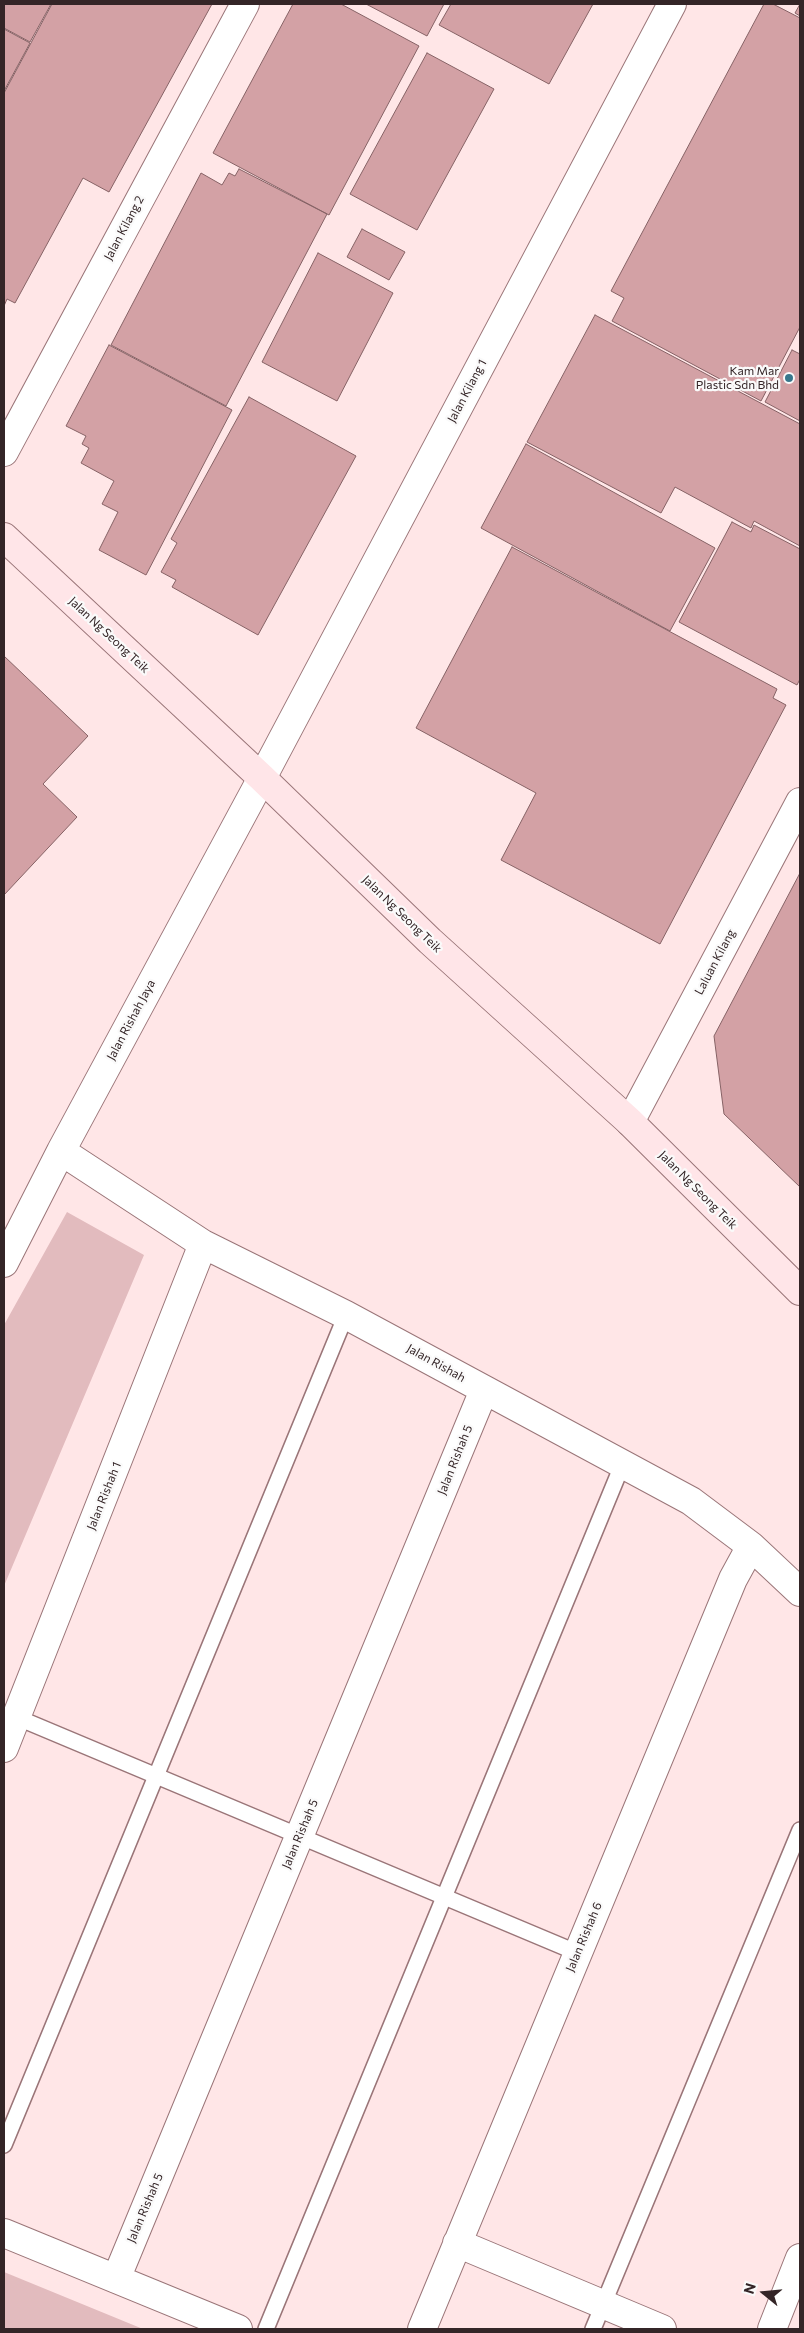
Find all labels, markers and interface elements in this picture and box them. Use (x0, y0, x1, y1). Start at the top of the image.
street label: Jalan Kilang 2 (101, 193, 147, 263)
street label: Jalan Kilang 1 (444, 357, 490, 425)
place label: Kam Mar Plastic Sdn Bhd (696, 364, 779, 392)
marker: Kam Mar Plastic Sdn Bhd (783, 372, 795, 384)
street label: Jalan Ng Seong Teik (66, 594, 152, 676)
street label: Jalan Ng Seong Teik (359, 872, 445, 956)
street label: Laluan Kilang (692, 927, 738, 997)
street label: Jalan Rishah Jaya (104, 977, 158, 1063)
street label: Jalan Ng Seong Teik (656, 1148, 740, 1232)
street label: Jalan Rishah (404, 1341, 468, 1385)
street label: Jalan Rishah 5 (434, 1423, 476, 1497)
street label: Jalan Rishah 1 (84, 1460, 124, 1532)
street label: Jalan Rishah 5 (279, 1797, 321, 1871)
street label: Jalan Rishah 6 (563, 1900, 605, 1974)
street label: Jalan Rishah 5 (124, 2171, 166, 2245)
north arrow (739, 2268, 789, 2318)
text: N (740, 2281, 759, 2296)

